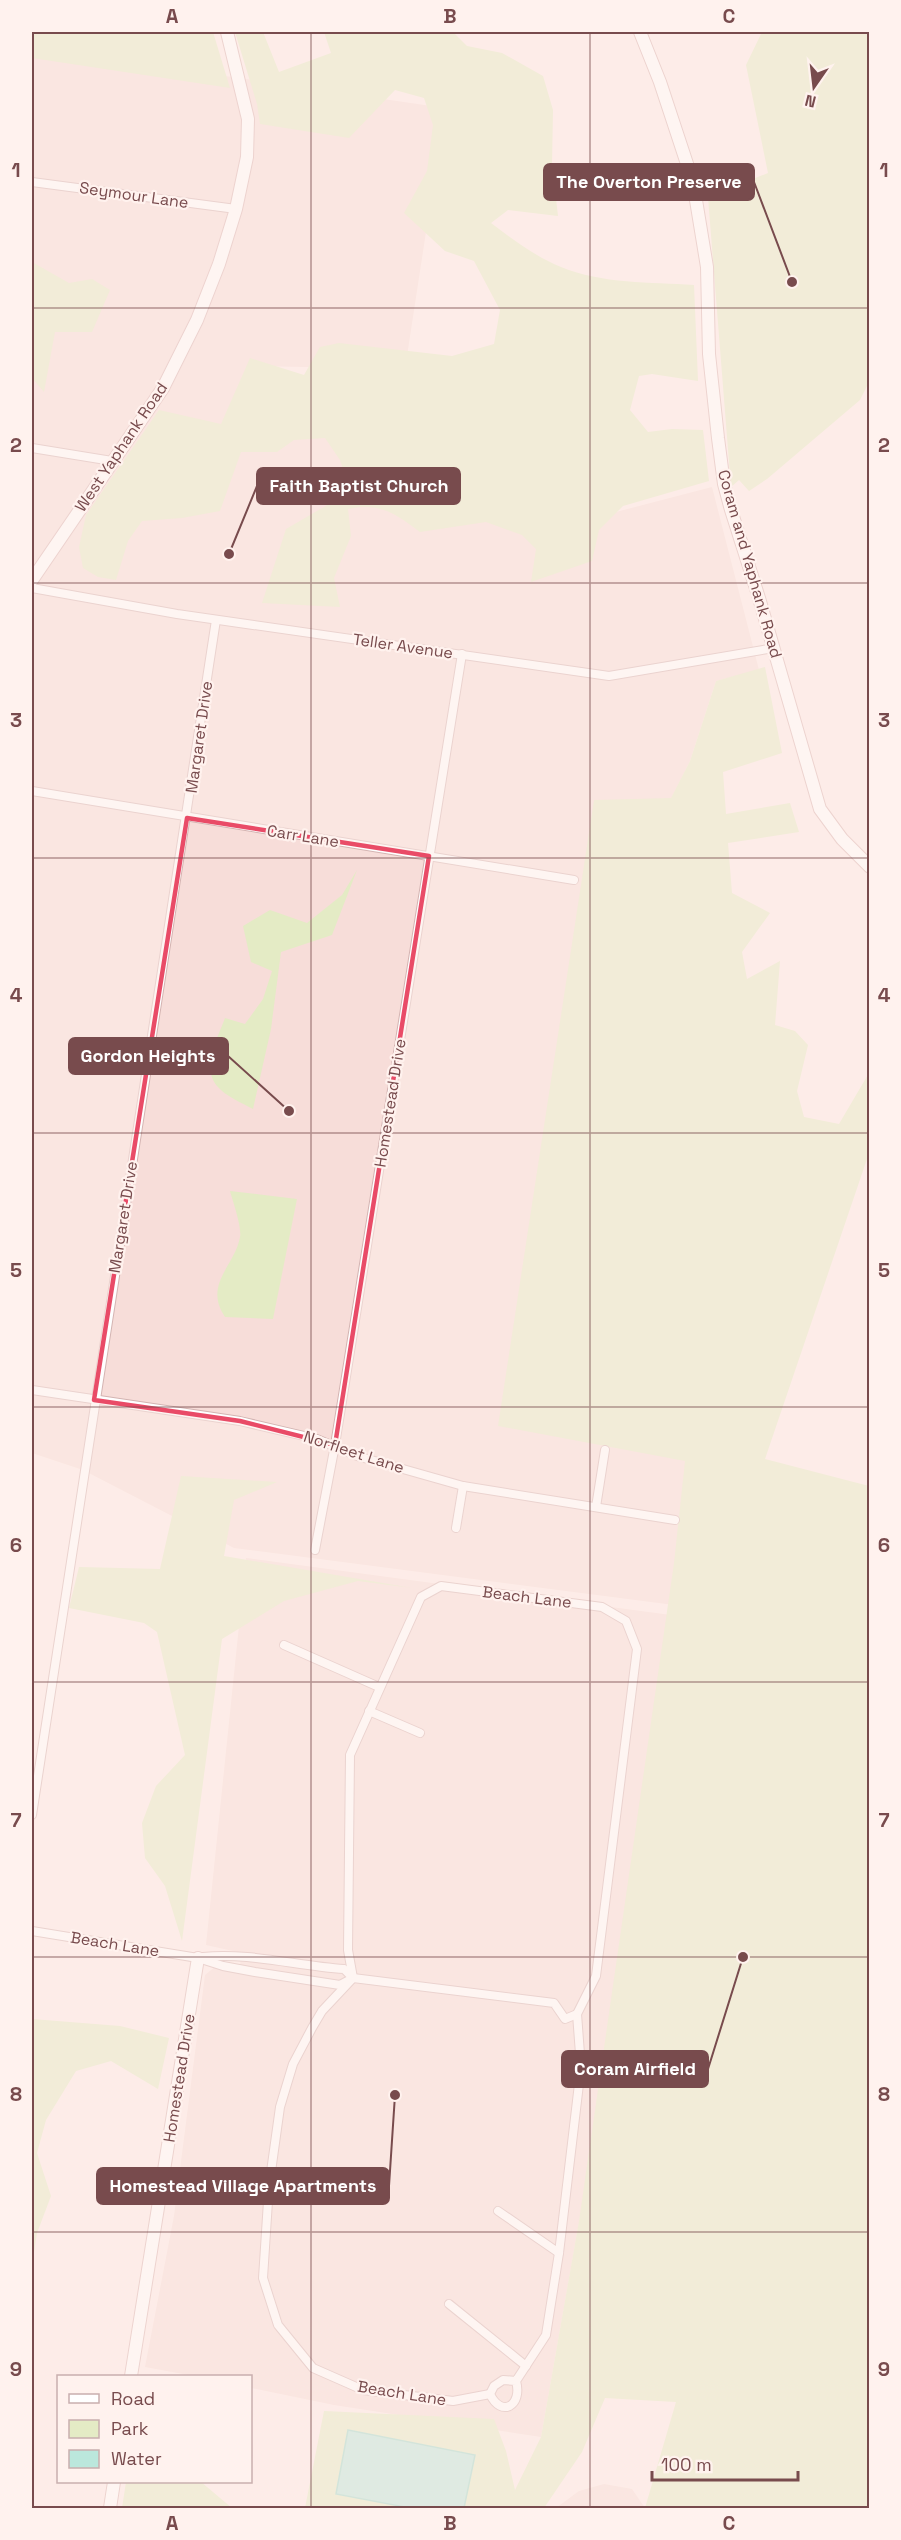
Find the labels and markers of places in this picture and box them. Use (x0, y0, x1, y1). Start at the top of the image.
callout: The Overton Preserve (544, 164, 754, 200)
callout: Faith Baptist Church (257, 468, 460, 504)
callout: Gordon Heights (69, 1038, 228, 1074)
callout: Coram Airfield (562, 2051, 708, 2087)
callout: Homestead Village Apartments (97, 2168, 389, 2204)

